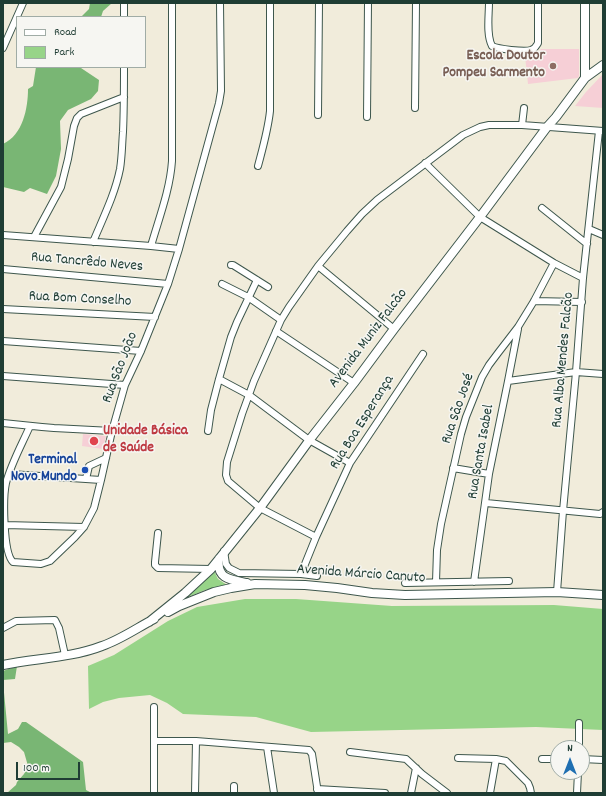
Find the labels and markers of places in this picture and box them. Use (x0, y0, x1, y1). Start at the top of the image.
place label: Escola Doutor Pompeu Sarmento (443, 48, 545, 83)
marker: Escola Doutor Pompeu Sarmento (548, 61, 558, 71)
place label: Unidade Básica de Saúde (103, 423, 188, 458)
marker: Unidade Básica de Saúde (88, 435, 100, 447)
place label: Terminal Novo Mundo (11, 452, 77, 487)
marker: Terminal Novo Mundo (80, 465, 90, 475)

